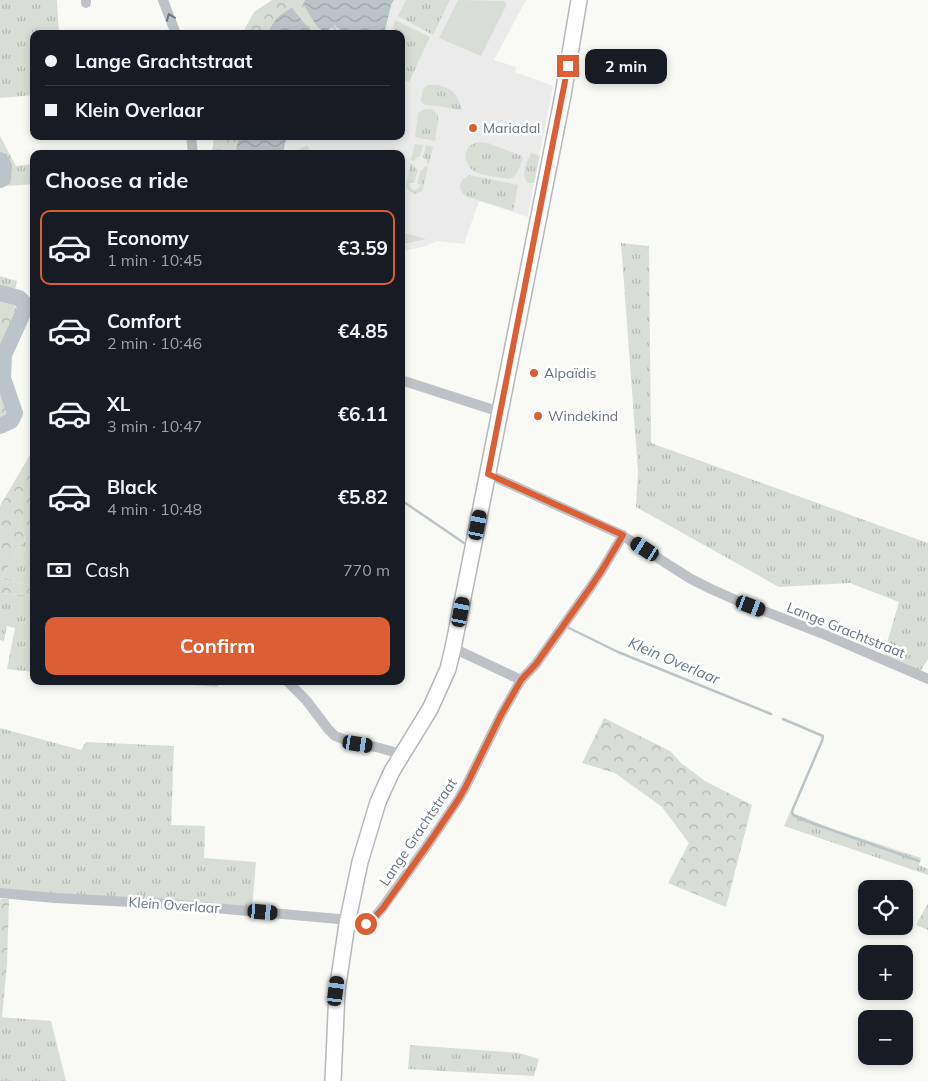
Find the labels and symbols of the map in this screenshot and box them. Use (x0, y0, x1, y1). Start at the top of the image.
one-way arrow (166, 13, 176, 22)
callout: 2 min (586, 48, 668, 84)
route end (557, 55, 579, 77)
place label: Mariadal (483, 119, 540, 137)
marker: Mariadal (467, 122, 479, 134)
place label: Alpaïdis (544, 364, 596, 382)
marker: Alpaïdis (528, 367, 540, 379)
place label: Windekind (548, 407, 618, 425)
marker: Windekind (532, 410, 544, 422)
car (467, 509, 488, 541)
car (628, 535, 661, 563)
car (734, 594, 767, 618)
car (450, 596, 471, 628)
street label: Lange Grachtstraat (784, 598, 908, 662)
water label: Klein Overlaar (626, 633, 723, 689)
car (342, 734, 373, 754)
street label: Lange Grachtstraat (375, 775, 461, 889)
street label: Klein Overlaar (128, 893, 221, 917)
car (247, 903, 278, 921)
route start (355, 913, 377, 935)
car (326, 975, 345, 1007)

